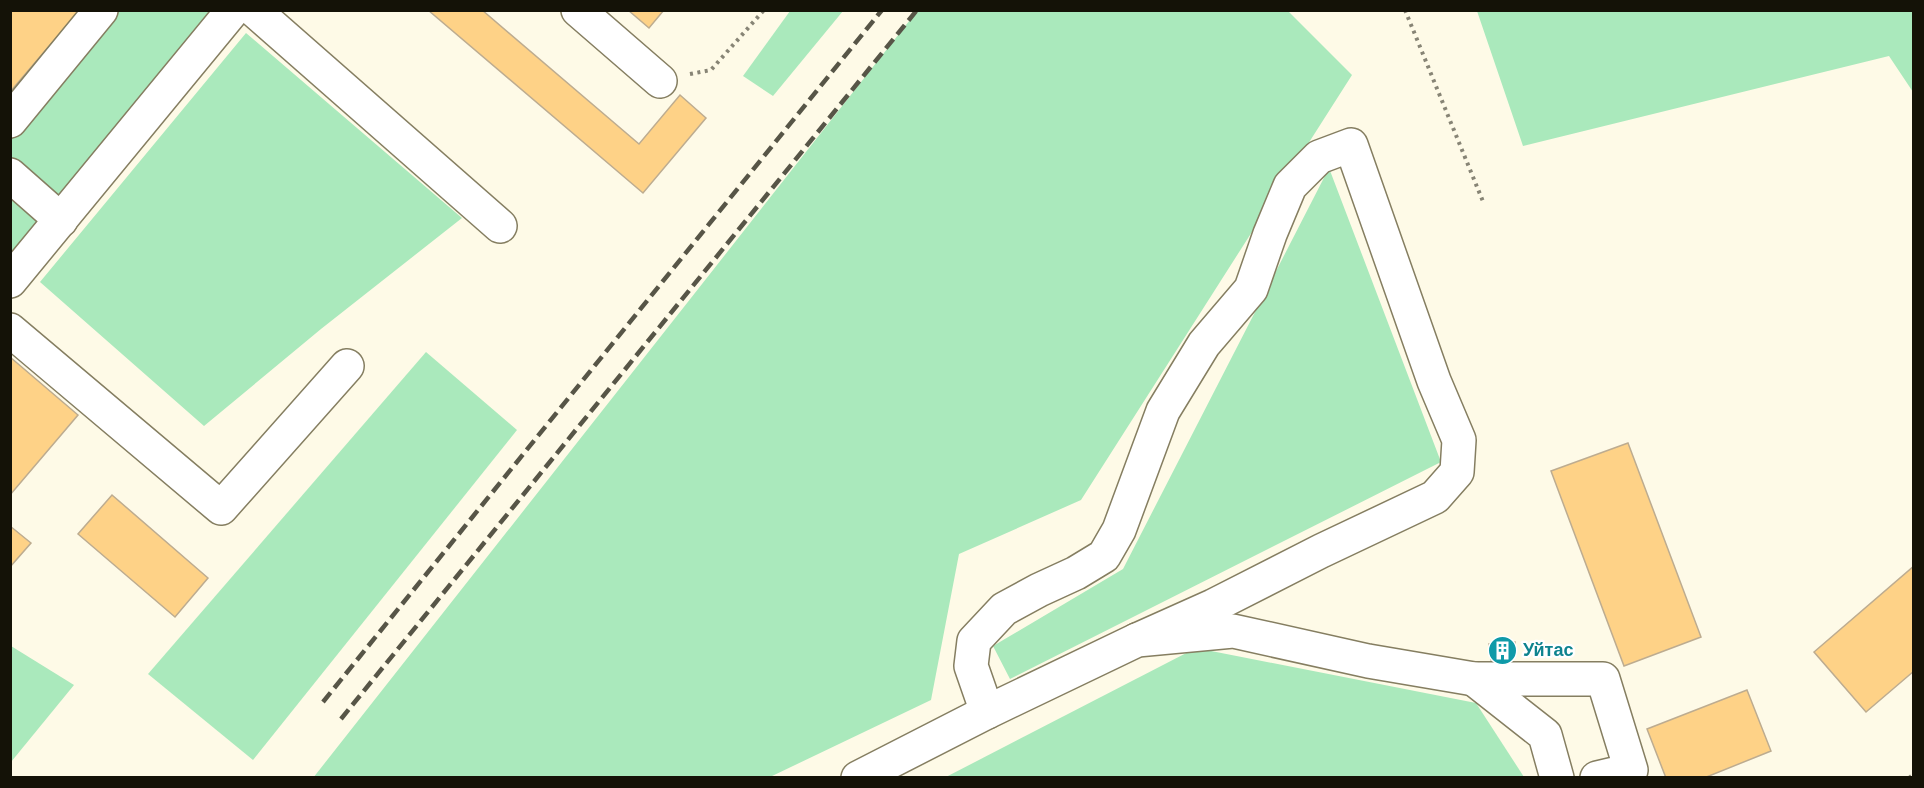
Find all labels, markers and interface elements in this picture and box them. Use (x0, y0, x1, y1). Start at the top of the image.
building icon: Уйтас (1486, 634, 1518, 666)
place label: Уйтас (1523, 638, 1573, 660)

